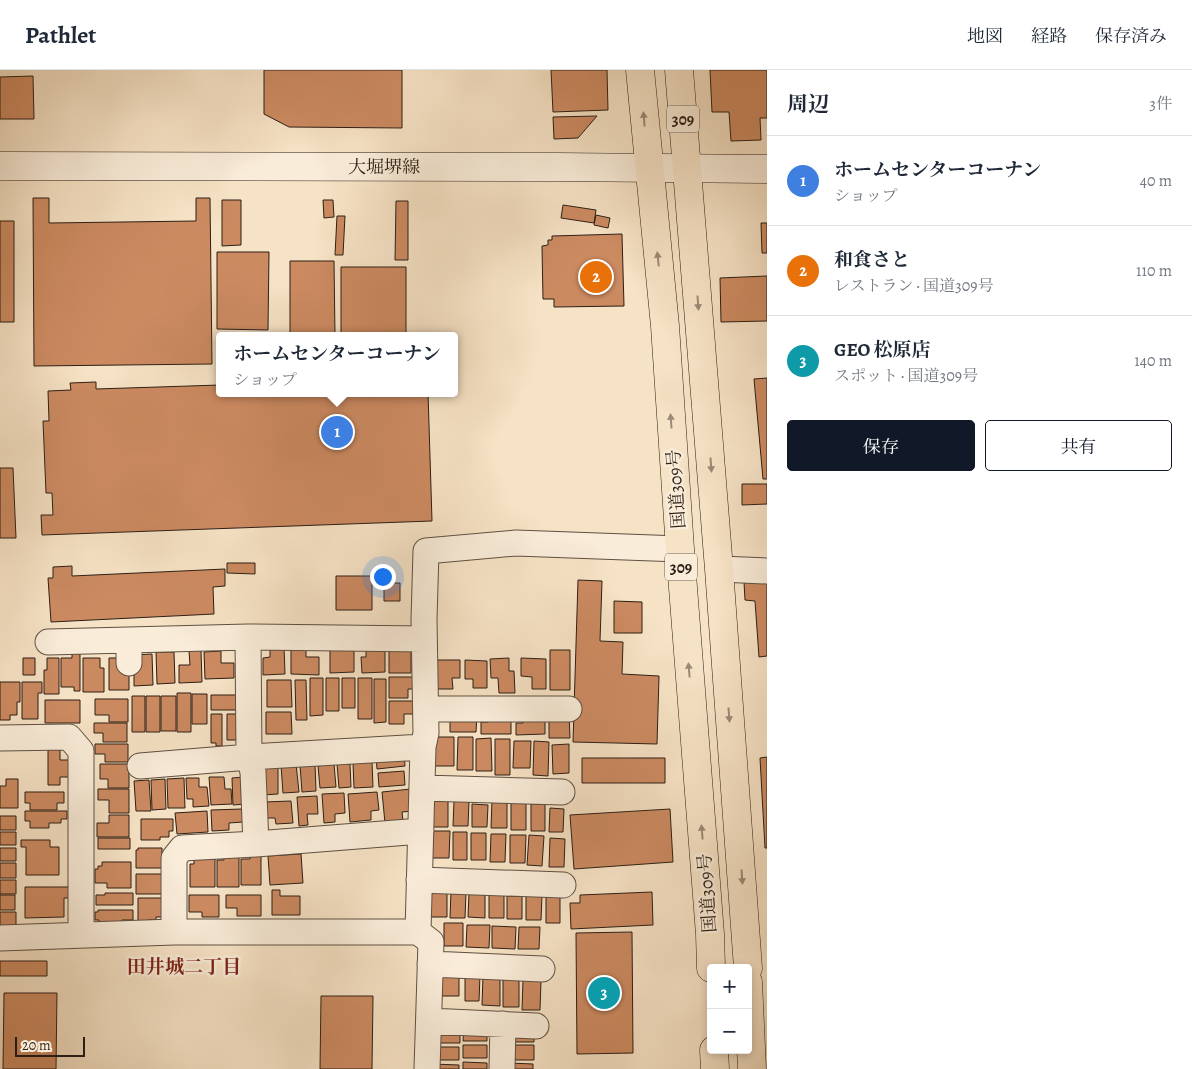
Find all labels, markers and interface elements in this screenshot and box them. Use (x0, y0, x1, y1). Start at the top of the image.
text: Pathlet (25, 19, 96, 51)
text: 地図 (967, 24, 1003, 48)
text: 経路 (1031, 24, 1067, 48)
text: 保存済み (1095, 24, 1167, 48)
text: 周辺 (787, 90, 829, 118)
text: 3件 (1149, 93, 1172, 115)
road number: 309 (667, 106, 699, 132)
one-way arrow (640, 110, 648, 126)
street label: 大堀堺線 (348, 155, 420, 179)
text: ホームセンターコーナン (834, 157, 1041, 183)
text: 1 (800, 170, 806, 192)
text: 40 m (1140, 170, 1172, 192)
text: ショップ (834, 185, 898, 207)
text: 和食さと (834, 247, 910, 273)
one-way arrow (654, 250, 662, 266)
pin: 2 (580, 258, 612, 296)
text: 2 (799, 260, 807, 282)
text: 110 m (1136, 260, 1172, 282)
text: レストラン · 国道309号 (834, 275, 994, 297)
one-way arrow (694, 296, 702, 312)
popup (216, 332, 458, 397)
text: GEO 松原店 (834, 337, 931, 363)
text: ホームセンターコーナン (233, 341, 441, 367)
text: 3 (800, 350, 806, 372)
text: 140 m (1134, 350, 1172, 372)
text: スポット · 国道309号 (834, 365, 978, 387)
text: ショップ (233, 369, 297, 391)
one-way arrow (667, 412, 675, 428)
pin: 1 (321, 413, 353, 451)
button: 保存 (787, 420, 975, 471)
button: 共有 (985, 420, 1172, 471)
street label: 国道309号 (661, 449, 691, 529)
one-way arrow (707, 458, 715, 474)
road number: 309 (665, 554, 697, 581)
your location (370, 564, 396, 590)
one-way arrow (685, 662, 693, 678)
one-way arrow (726, 707, 734, 723)
one-way arrow (698, 824, 706, 840)
street label: 国道309号 (692, 853, 722, 933)
one-way arrow (738, 869, 746, 885)
district label: 田井城二丁目 (127, 954, 241, 980)
map controls (707, 964, 752, 1054)
button: + (707, 964, 752, 1009)
pin: 3 (588, 974, 620, 1012)
button: − (707, 1009, 752, 1054)
scale bar (15, 1034, 85, 1057)
text: 20 m (22, 1036, 51, 1055)

